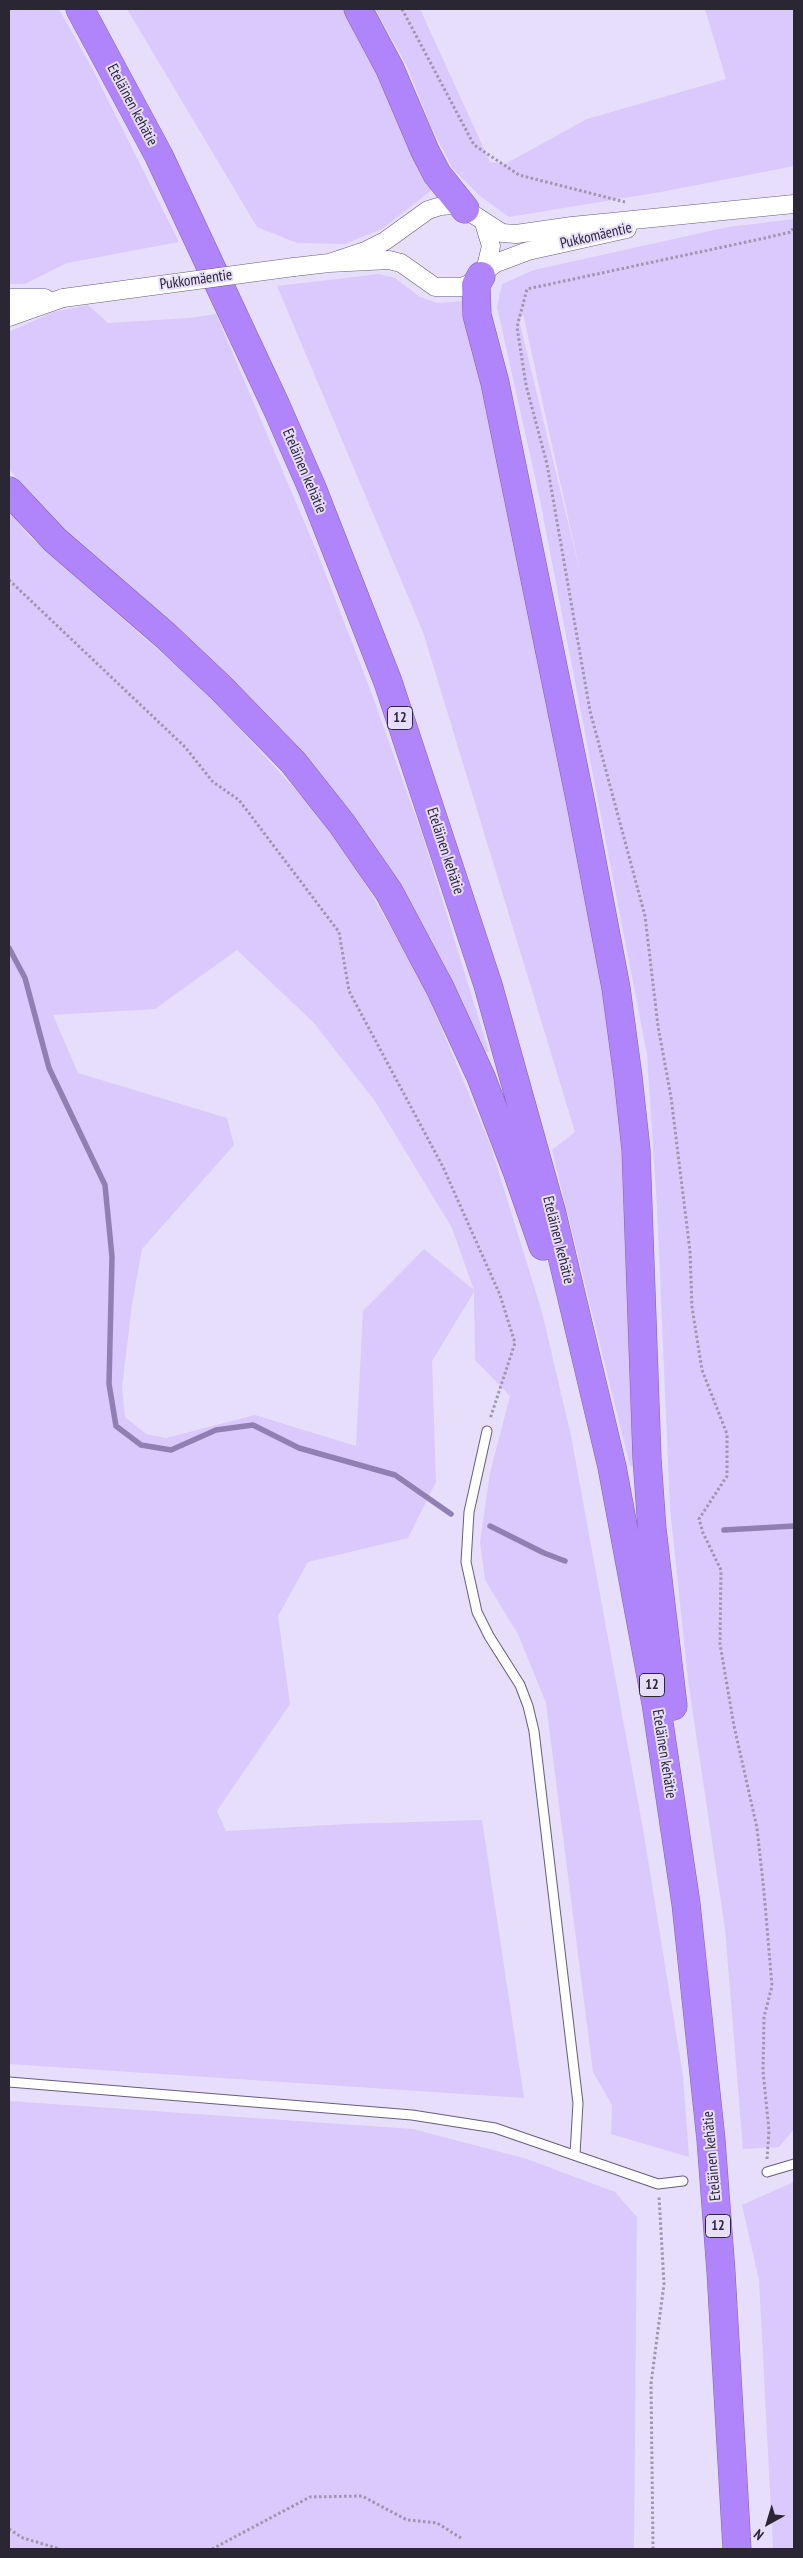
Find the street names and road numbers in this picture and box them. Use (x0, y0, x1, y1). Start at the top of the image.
street label: Eteläinen kehätie (103, 61, 161, 149)
street label: Pukkomäentie (558, 219, 634, 253)
street label: Pukkomäentie (159, 266, 233, 294)
street label: Eteläinen kehätie (278, 426, 330, 516)
road number: 12 (388, 706, 412, 730)
street label: Eteläinen kehätie (423, 805, 467, 897)
street label: Eteläinen kehätie (538, 1194, 578, 1286)
road number: 12 (640, 1674, 664, 1696)
street label: Eteläinen kehätie (648, 1708, 680, 1800)
street label: Eteläinen kehätie (699, 2110, 725, 2202)
road number: 12 (706, 2214, 730, 2238)

